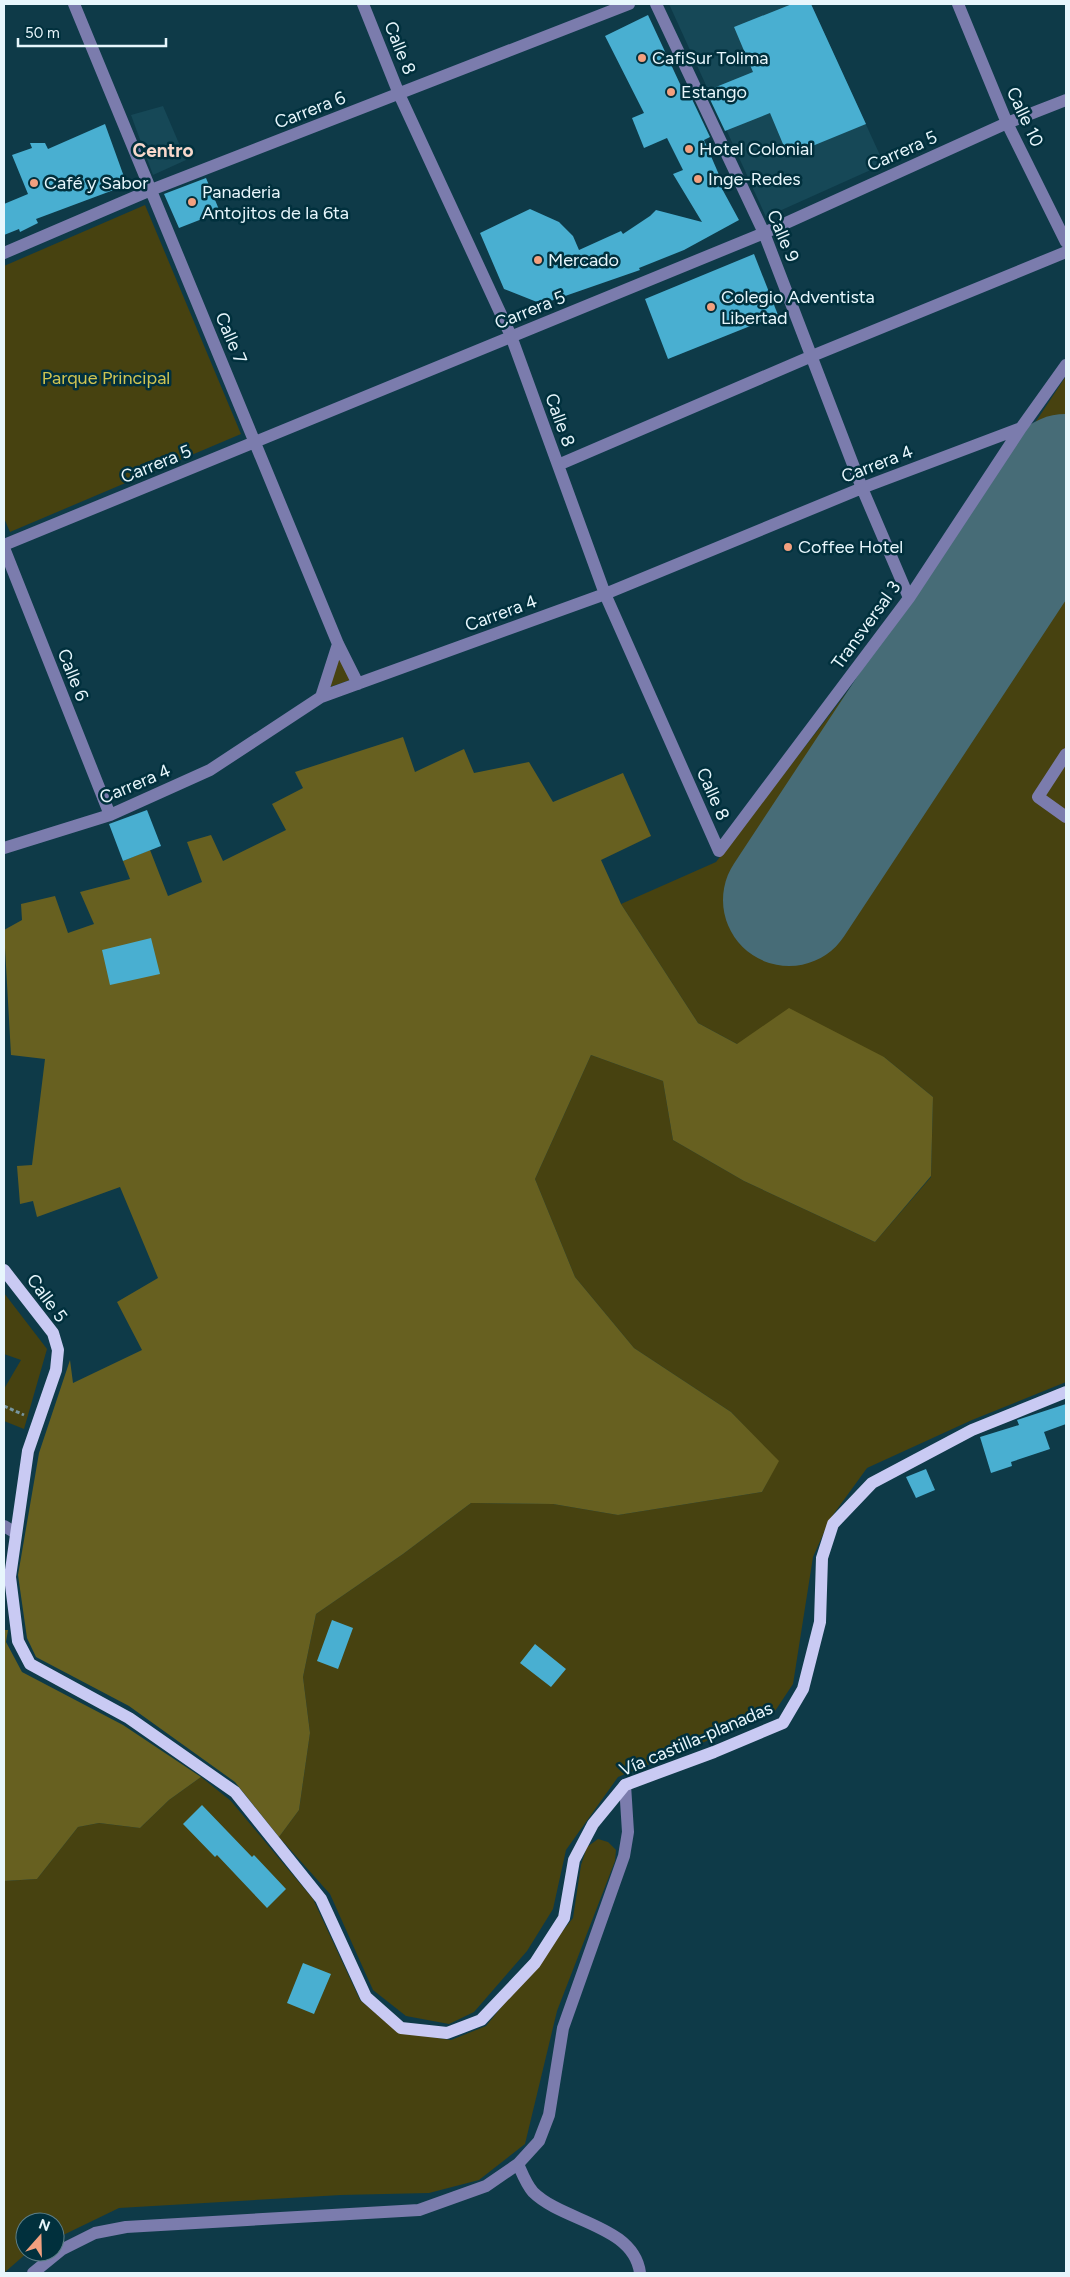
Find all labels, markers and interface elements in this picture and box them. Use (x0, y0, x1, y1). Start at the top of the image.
scale bar (18, 15, 165, 47)
street label: Calle 8 (379, 18, 421, 78)
text: 50 m (25, 24, 60, 42)
place label: CafiSur Tolima (652, 47, 769, 69)
marker: CafiSur Tolima (636, 52, 648, 64)
place label: Estango (681, 81, 747, 103)
street label: Calle 10 (1002, 84, 1048, 150)
street label: Carrera 6 (271, 86, 349, 134)
marker: Estango (665, 86, 677, 98)
street label: Carrera 5 (864, 126, 940, 176)
place label: Hotel Colonial (699, 138, 813, 160)
district label: Centro (133, 139, 193, 162)
marker: Hotel Colonial (683, 143, 695, 155)
place label: Inge-Redes (708, 168, 801, 190)
place label: Café y Sabor (44, 172, 148, 194)
marker: Inge-Redes (692, 173, 704, 185)
marker: Café y Sabor (28, 177, 40, 189)
place label: Panaderia Antojitos de la 6ta (202, 181, 349, 224)
marker: Panaderia Antojitos de la 6ta (186, 196, 198, 208)
street label: Calle 9 (762, 207, 804, 265)
place label: Mercado (548, 249, 619, 271)
marker: Mercado (532, 254, 544, 266)
street label: Carrera 5 (491, 286, 569, 334)
place label: Colegio Adventista Libertad (721, 286, 875, 329)
marker: Colegio Adventista Libertad (705, 301, 717, 313)
street label: Calle 7 (210, 309, 252, 367)
park label: Parque Principal (42, 367, 170, 389)
street label: Calle 8 (540, 390, 580, 450)
street label: Carrera 5 (117, 440, 195, 488)
street label: Carrera 4 (838, 440, 916, 488)
place label: Coffee Hotel (798, 536, 903, 558)
marker: Coffee Hotel (782, 541, 794, 553)
street label: Transversal 3 (827, 577, 905, 673)
street label: Carrera 4 (462, 590, 540, 636)
street label: Calle 6 (53, 646, 93, 704)
street label: Carrera 4 (96, 759, 174, 809)
street label: Calle 8 (692, 764, 734, 824)
street label: Calle 5 (22, 1269, 72, 1327)
street label: Vía castilla-planadas (616, 1697, 776, 1781)
north arrow (15, 2212, 65, 2262)
text: N (36, 2215, 52, 2235)

